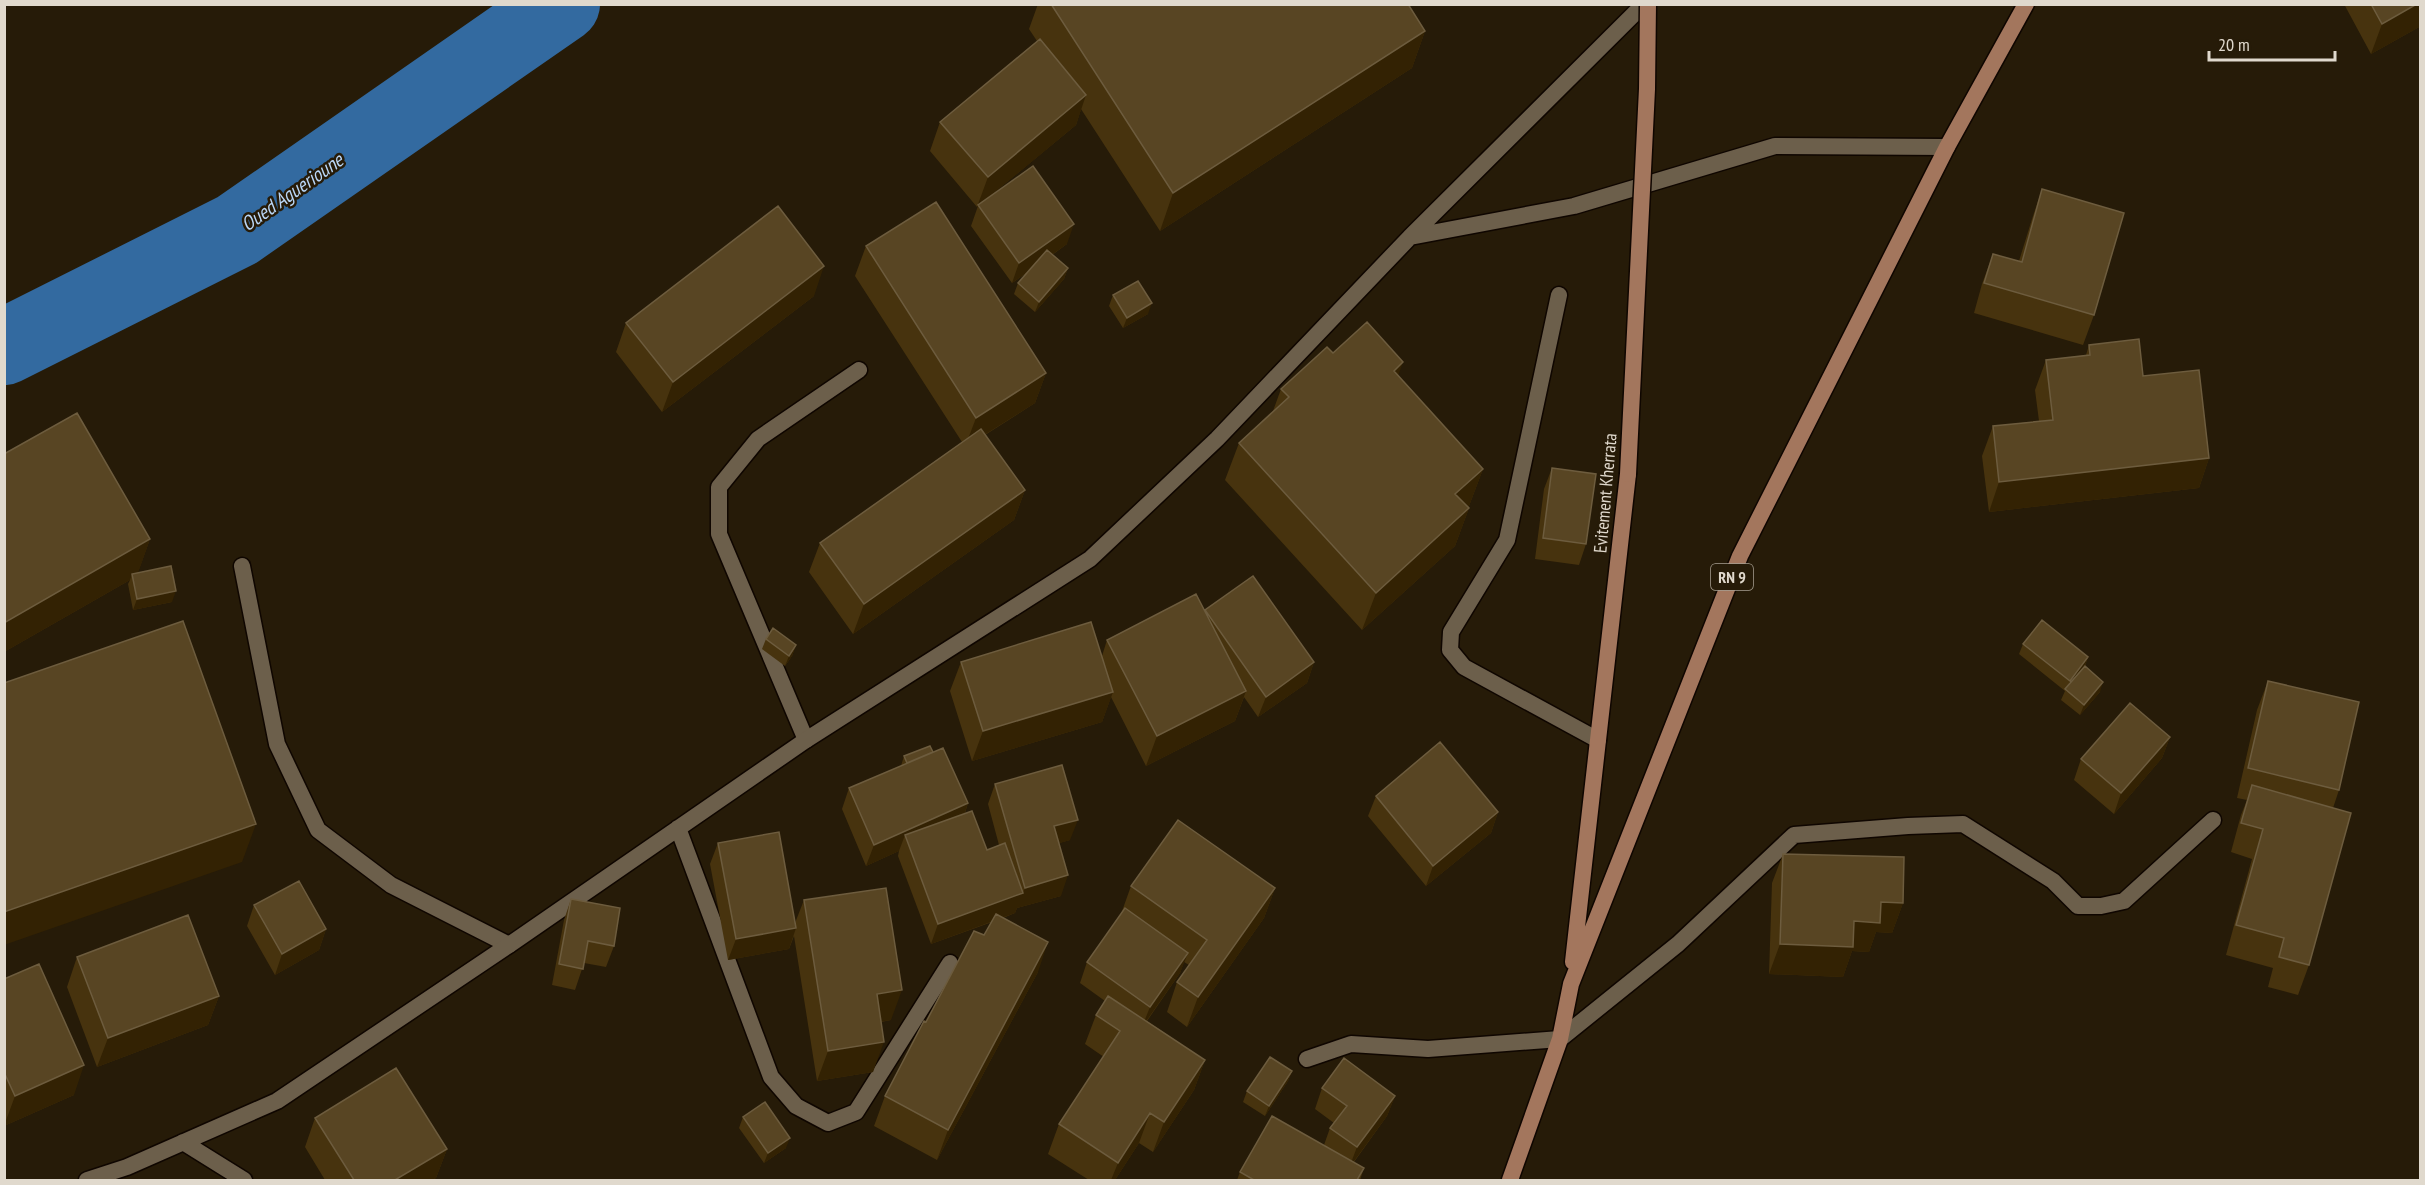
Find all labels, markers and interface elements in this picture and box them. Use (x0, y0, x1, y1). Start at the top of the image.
scale bar (2209, 24, 2335, 62)
text: 20 m (2218, 33, 2250, 56)
water label: Oued Aguerioune (236, 146, 350, 237)
street label: Evitement Kherrata (1588, 432, 1622, 554)
road number: RN 9 (1711, 564, 1753, 590)

